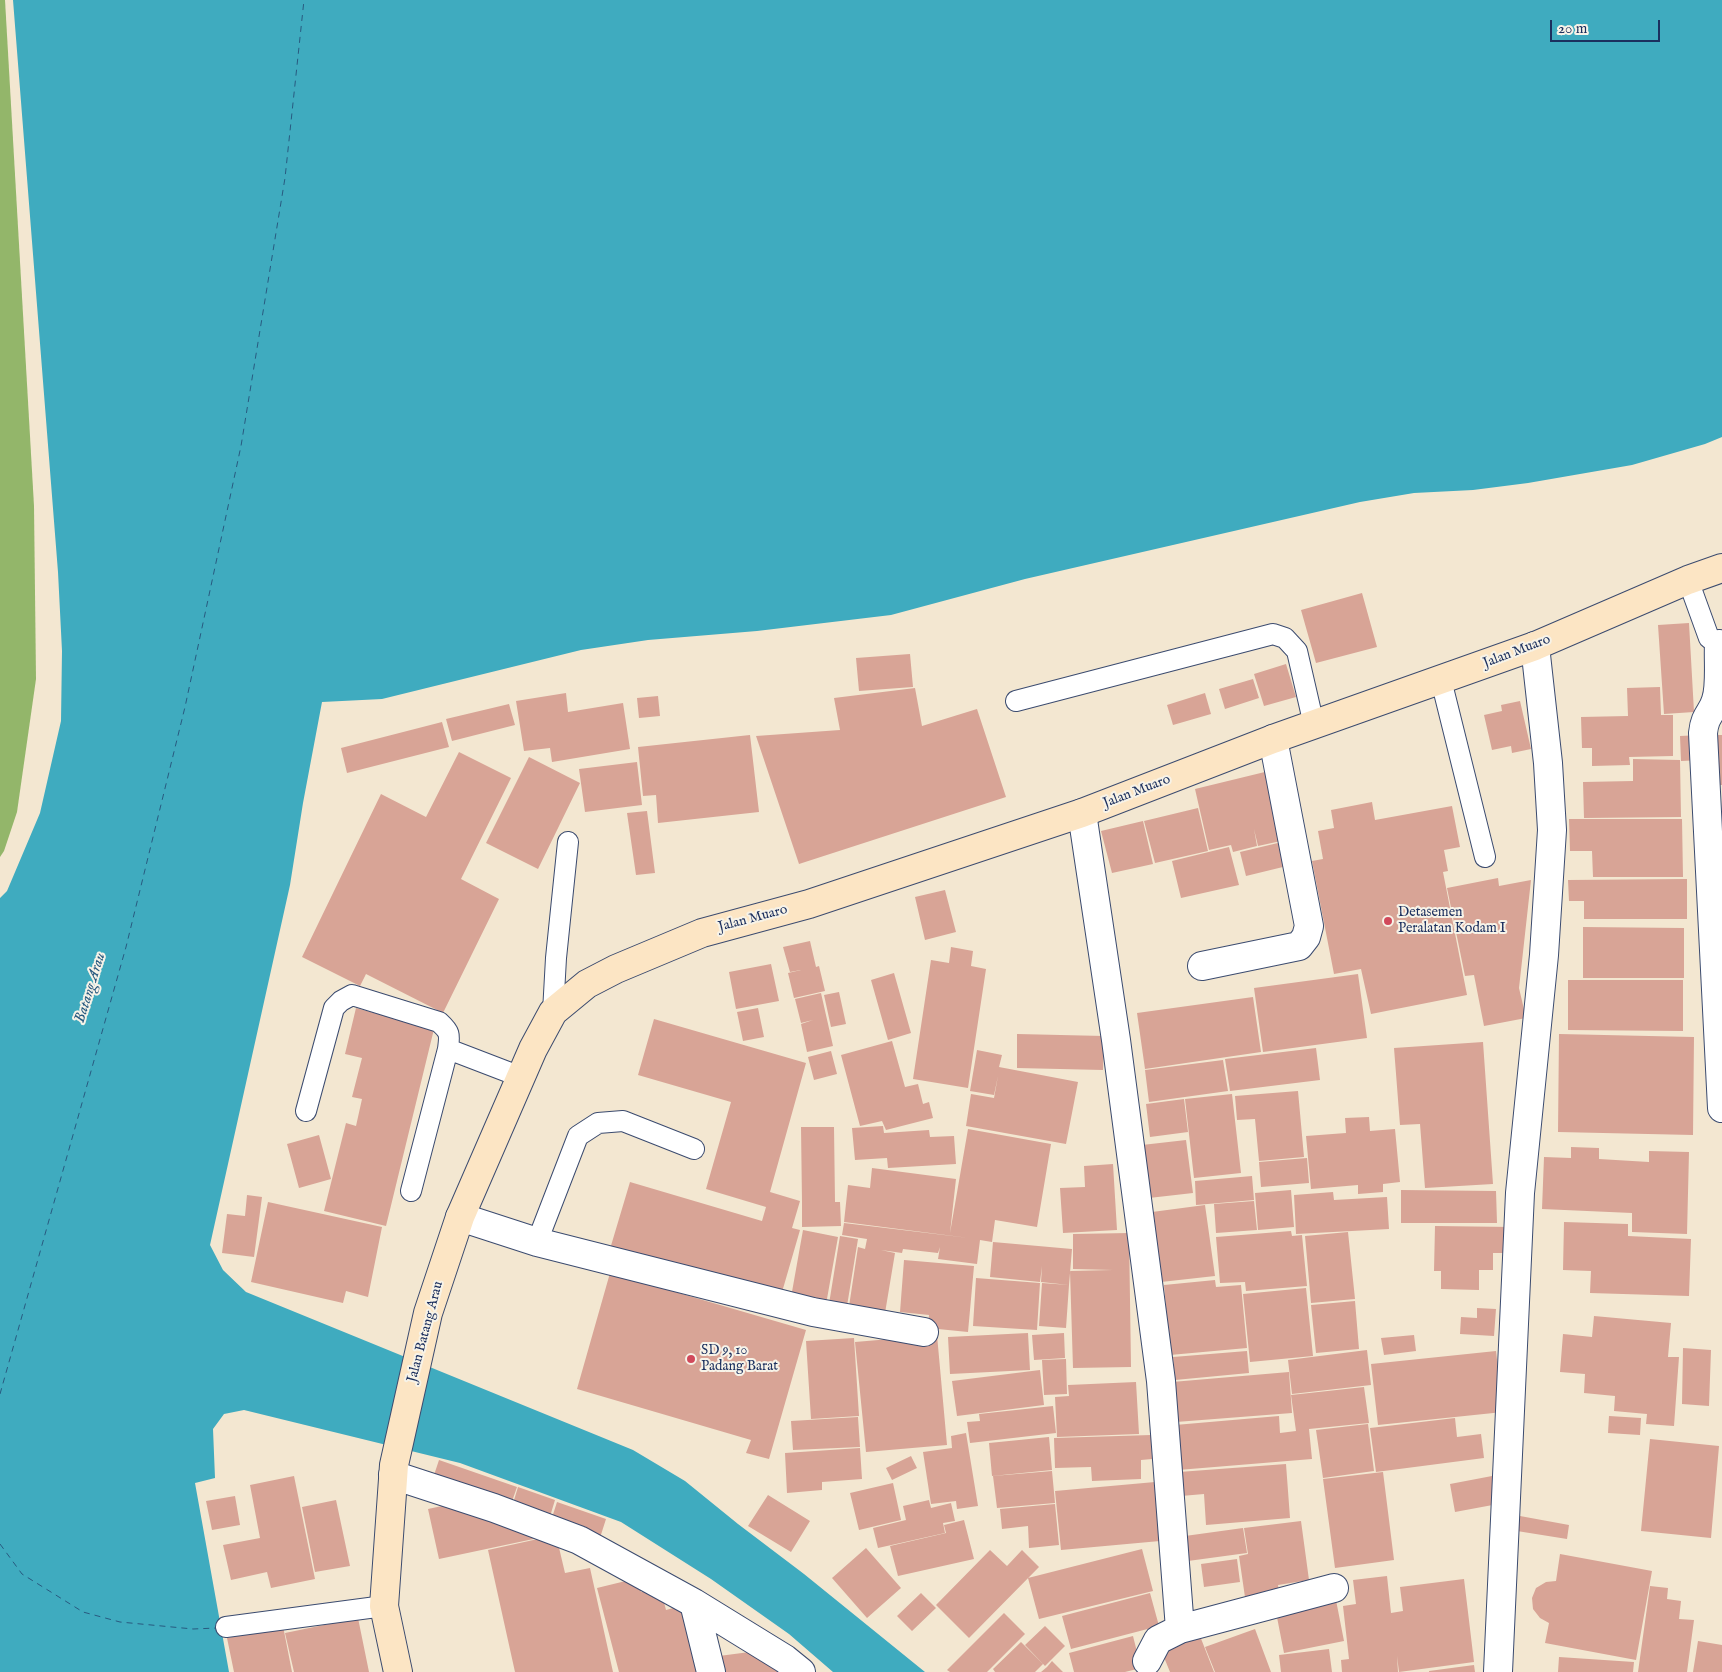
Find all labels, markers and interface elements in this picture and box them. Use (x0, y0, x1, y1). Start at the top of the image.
scale bar (1552, 10, 1662, 42)
text: 20 m (1558, 19, 1587, 38)
street label: Jalan Muaro (1481, 631, 1553, 673)
street label: Jalan Muaro (1101, 771, 1173, 813)
street label: Jalan Muaro (717, 902, 789, 936)
place label: Detasemen Peralatan Kodam I (1398, 905, 1506, 938)
marker: Detasemen Peralatan Kodam I (1382, 915, 1394, 927)
water label: Batang Arau (72, 951, 110, 1025)
street label: Jalan Batang Arau (404, 1280, 448, 1384)
place label: SD 9, 10 Padang Barat (701, 1343, 778, 1375)
marker: SD 9, 10 Padang Barat (685, 1353, 697, 1365)

